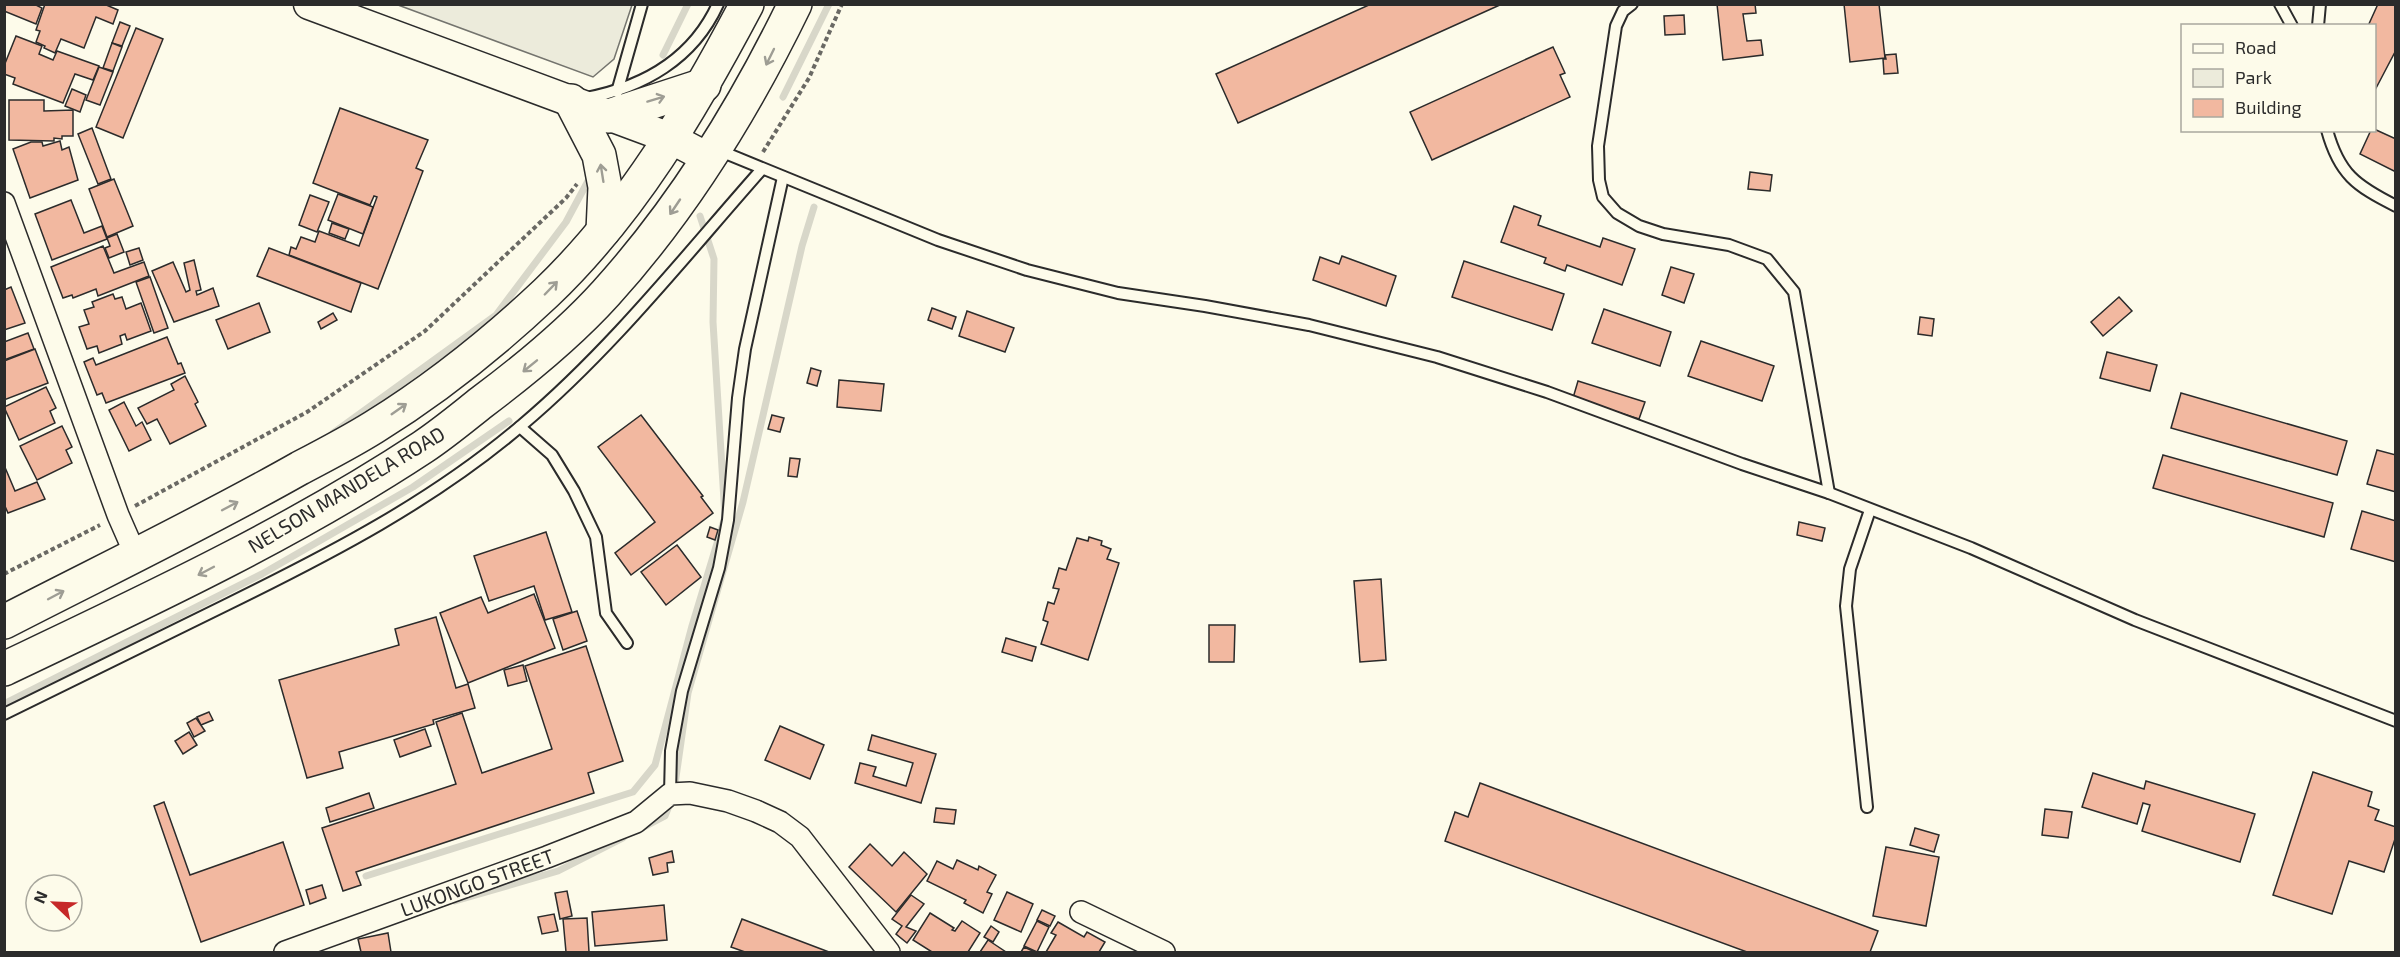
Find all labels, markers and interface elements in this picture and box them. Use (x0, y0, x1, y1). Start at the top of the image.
legend (2181, 24, 2376, 132)
text: Road (2235, 36, 2276, 58)
one-way arrow (763, 48, 775, 66)
text: Park (2235, 66, 2272, 88)
one-way arrow (646, 93, 665, 104)
text: Building (2235, 96, 2302, 118)
one-way arrow (597, 164, 608, 183)
one-way arrow (669, 198, 681, 214)
one-way arrow (544, 280, 558, 295)
one-way arrow (522, 359, 538, 372)
one-way arrow (390, 403, 407, 415)
street label: NELSON MANDELA ROAD (243, 421, 449, 557)
one-way arrow (221, 500, 238, 512)
one-way arrow (198, 565, 215, 577)
one-way arrow (47, 589, 65, 600)
street label: LUKONGO STREET (397, 843, 557, 921)
north arrow (24, 873, 84, 933)
text: N (29, 888, 51, 906)

